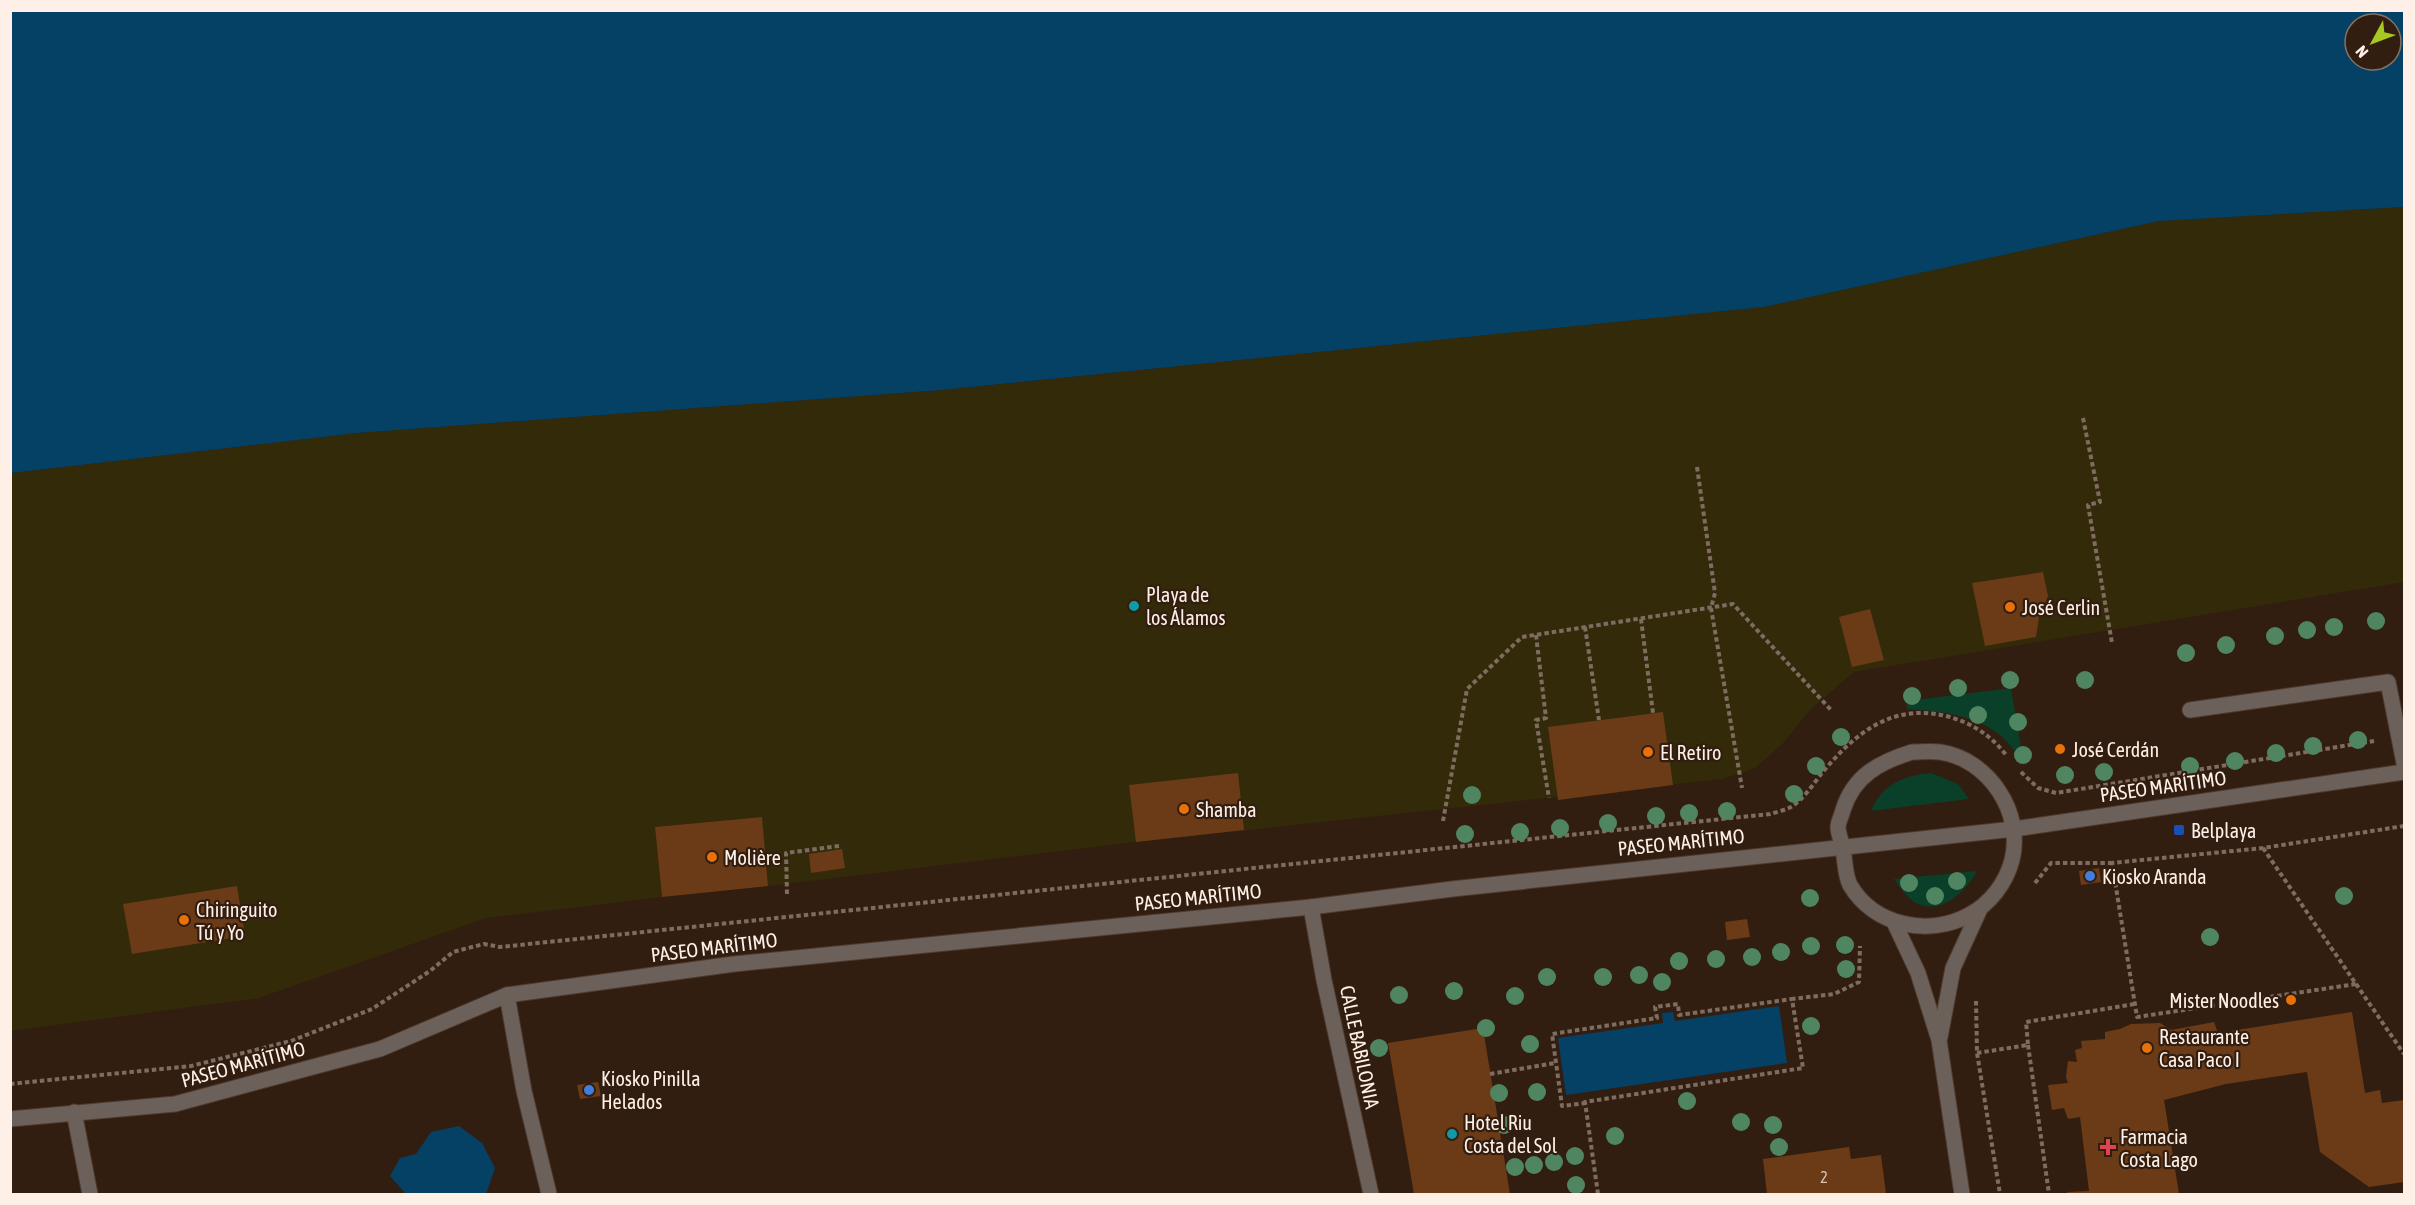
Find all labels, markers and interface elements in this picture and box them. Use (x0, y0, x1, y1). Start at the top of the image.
north arrow (2343, 12, 2403, 72)
text: N (2352, 42, 2372, 61)
place label: Playa de los Álamos (1146, 583, 1226, 629)
place label: José Cerlin (2022, 596, 2100, 619)
marker: Playa de los Álamos (1127, 599, 1141, 613)
marker: José Cerlin (2003, 600, 2017, 614)
place label: José Cerdán (2072, 738, 2159, 761)
place label: El Retiro (1660, 741, 1721, 764)
marker: José Cerdán (2053, 742, 2067, 756)
marker: El Retiro (1641, 745, 1655, 759)
street label: PASEO MARÍTIMO (2098, 766, 2228, 806)
place label: Shamba (1196, 798, 1257, 821)
marker: Shamba (1177, 802, 1191, 816)
place label: Belplaya (2191, 819, 2256, 842)
marker: Belplaya (2172, 823, 2186, 837)
street label: PASEO MARÍTIMO (1616, 824, 1746, 860)
place label: Molière (724, 846, 781, 869)
marker: Molière (705, 850, 719, 864)
place label: Kiosko Aranda (2102, 865, 2206, 888)
marker: Kiosko Aranda (2083, 869, 2097, 883)
street label: PASEO MARÍTIMO (1133, 879, 1263, 915)
place label: Chiringuito Tú y Yo (196, 898, 277, 944)
marker: Chiringuito Tú y Yo (177, 913, 191, 927)
street label: PASEO MARÍTIMO (649, 928, 779, 966)
street label: CALLE BABILONIA (1336, 983, 1384, 1111)
place label: Mister Noodles (2169, 989, 2279, 1012)
marker: Mister Noodles (2284, 993, 2298, 1007)
place label: Restaurante Casa Paco I (2159, 1025, 2249, 1071)
street label: PASEO MARÍTIMO (178, 1036, 308, 1092)
marker: Restaurante Casa Paco I (2140, 1041, 2154, 1055)
place label: Kiosko Pinilla Helados (601, 1067, 701, 1113)
marker: Kiosko Pinilla Helados (582, 1083, 596, 1097)
place label: Hotel Riu Costa del Sol (1464, 1111, 1558, 1157)
place label: Farmacia Costa Lago (2120, 1125, 2198, 1171)
marker: Hotel Riu Costa del Sol (1445, 1127, 1459, 1141)
marker: Farmacia Costa Lago (2101, 1140, 2115, 1154)
house number: 2 (1820, 1168, 1828, 1186)

